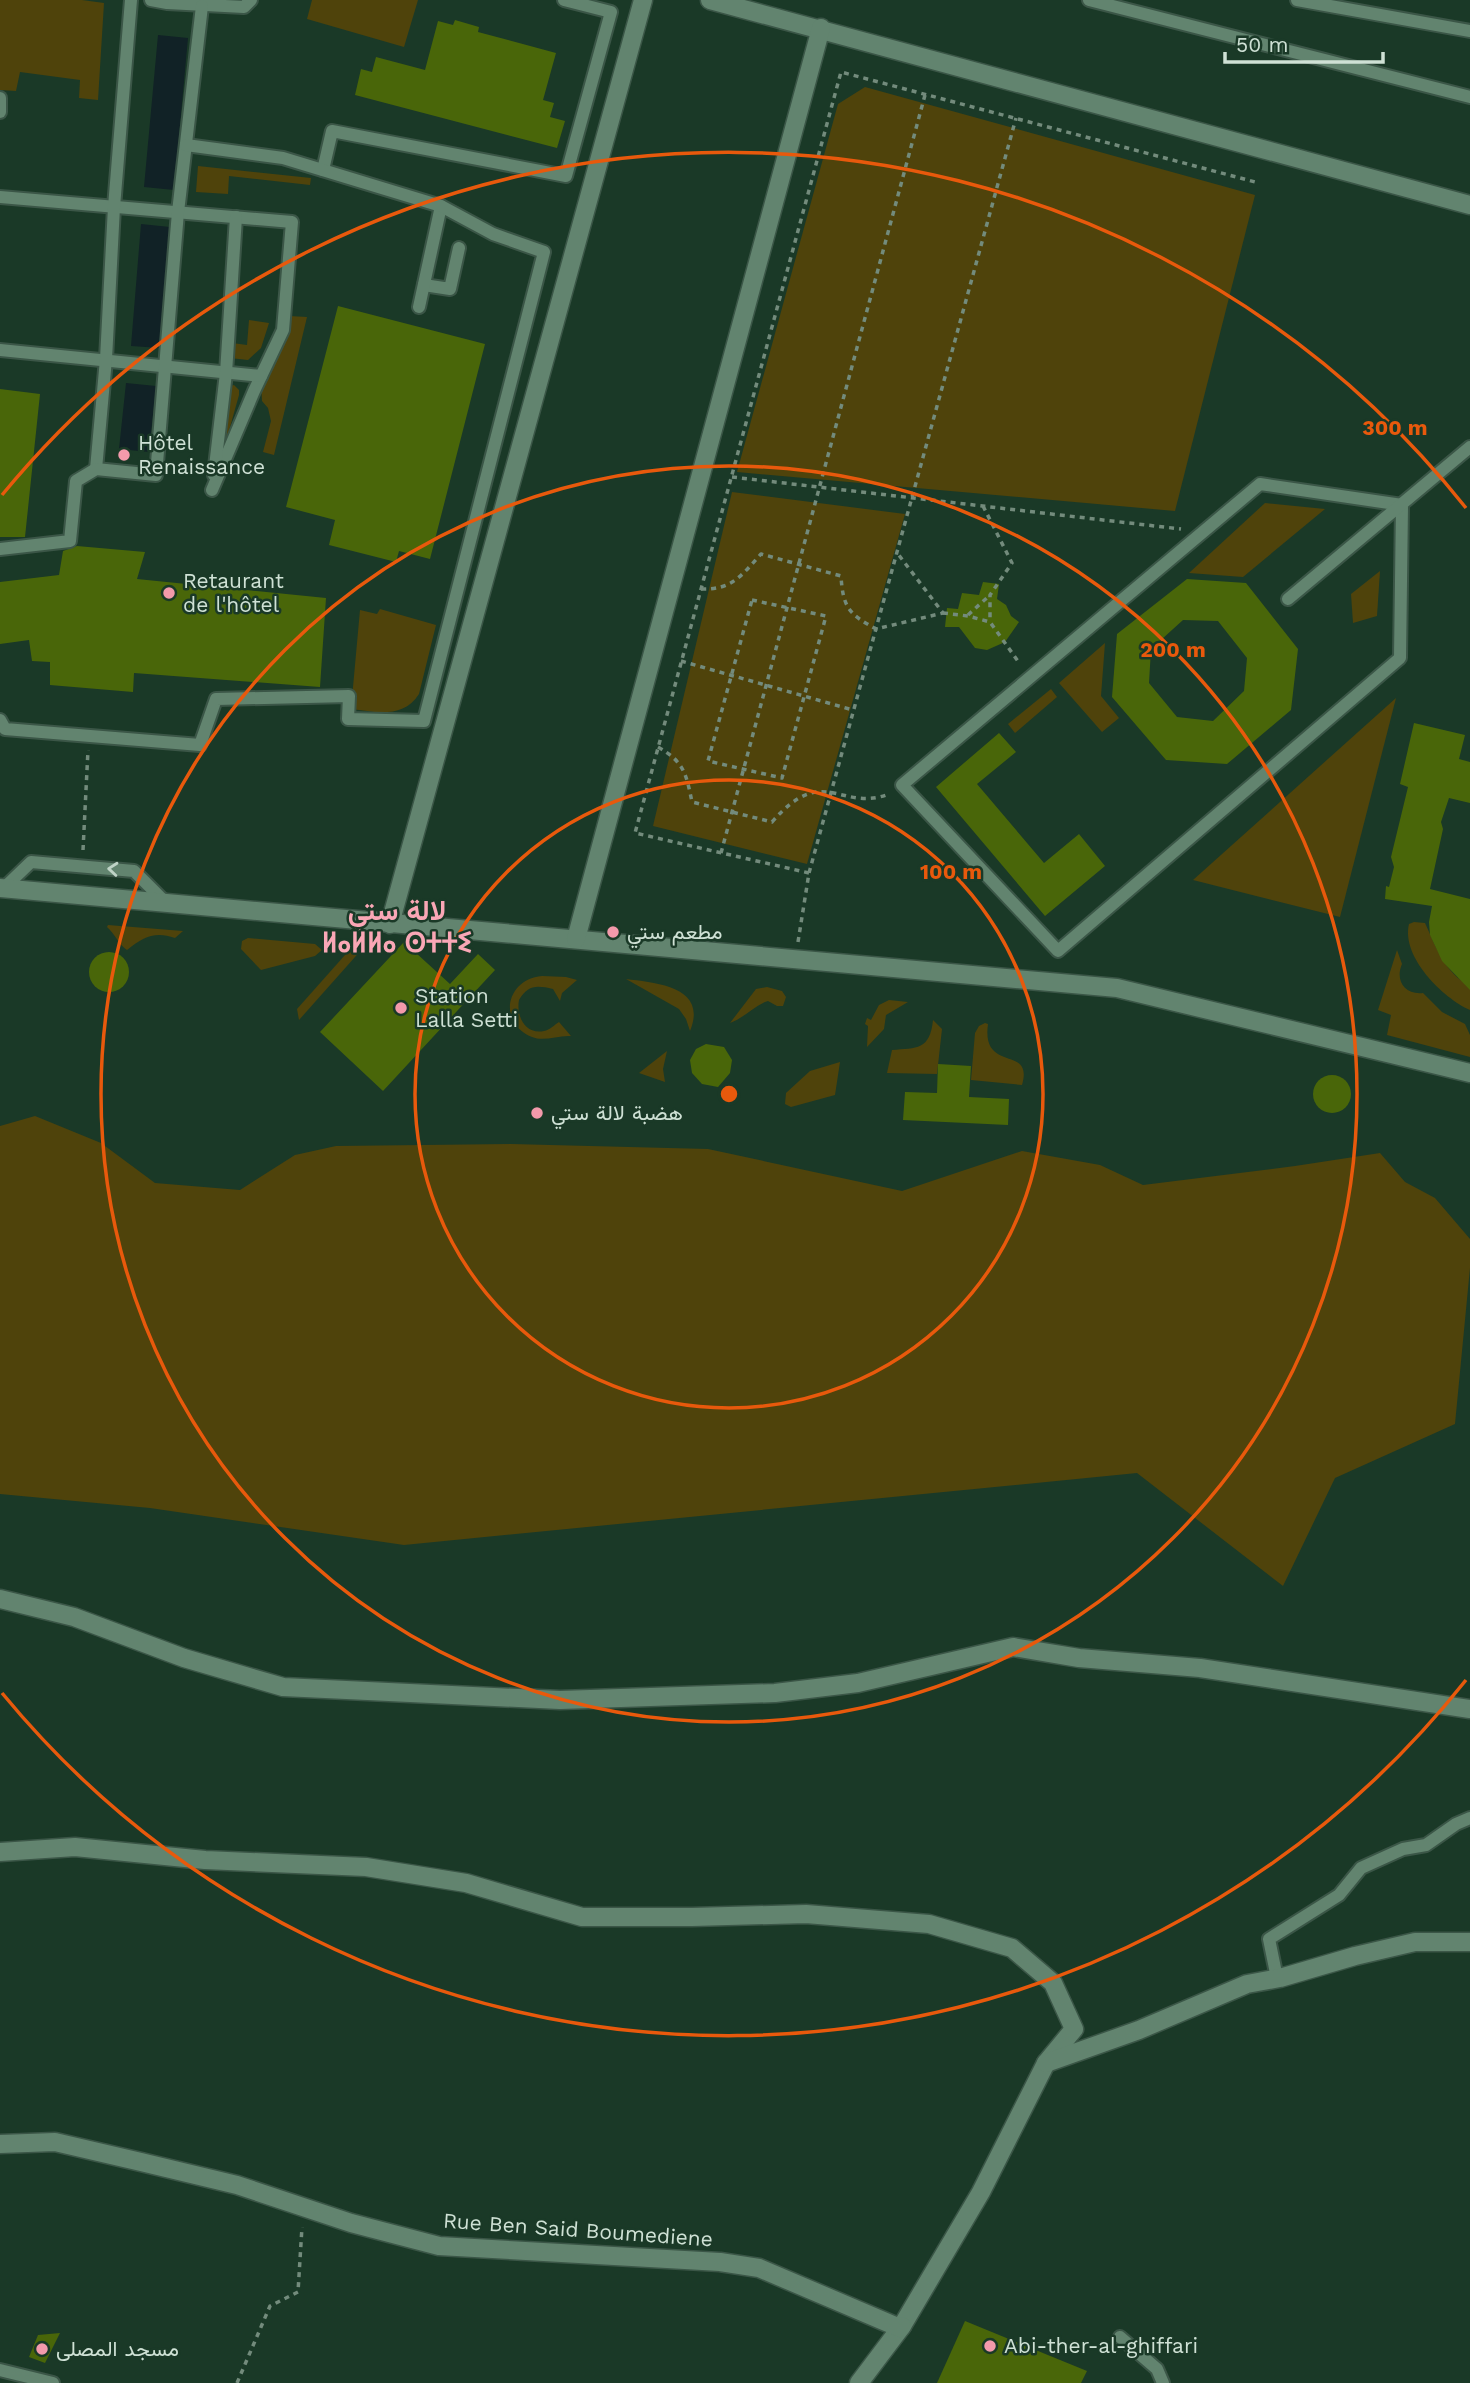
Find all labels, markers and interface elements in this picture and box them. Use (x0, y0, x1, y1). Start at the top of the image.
scale bar (1225, 21, 1382, 65)
text: 50 m (1236, 32, 1288, 57)
text: 300 m (1362, 415, 1428, 440)
place label: Hôtel Renaissance (138, 430, 265, 479)
marker: Hôtel Renaissance (116, 447, 132, 463)
place label: Retaurant de l'hôtel (183, 568, 284, 617)
marker: Retaurant de l'hôtel (161, 585, 177, 601)
text: 200 m (1140, 637, 1206, 662)
text: 100 m (920, 859, 982, 884)
one-way arrow (107, 862, 118, 877)
district label: لالة ستي ⵍⴰⵍⵍⴰ ⵙⵜⵜⵉ (322, 894, 472, 959)
place label: مطعم ستي (627, 919, 723, 949)
marker: مطعم ستي (605, 924, 621, 940)
place label: Station Lalla Setti (415, 983, 518, 1032)
marker: Station Lalla Setti (393, 1000, 409, 1016)
centre of rings (717, 1082, 741, 1106)
place label: هضبة لالة ستي (551, 1100, 683, 1130)
marker: هضبة لالة ستي (529, 1105, 545, 1121)
street label: Rue Ben Said Boumediene (442, 2208, 714, 2251)
place label: Abi-ther-al-ghiffari (1004, 2333, 1198, 2358)
place label: مسجد المصلى (56, 2336, 179, 2361)
marker: Abi-ther-al-ghiffari (982, 2338, 998, 2354)
marker: مسجد المصلى (34, 2341, 50, 2357)

